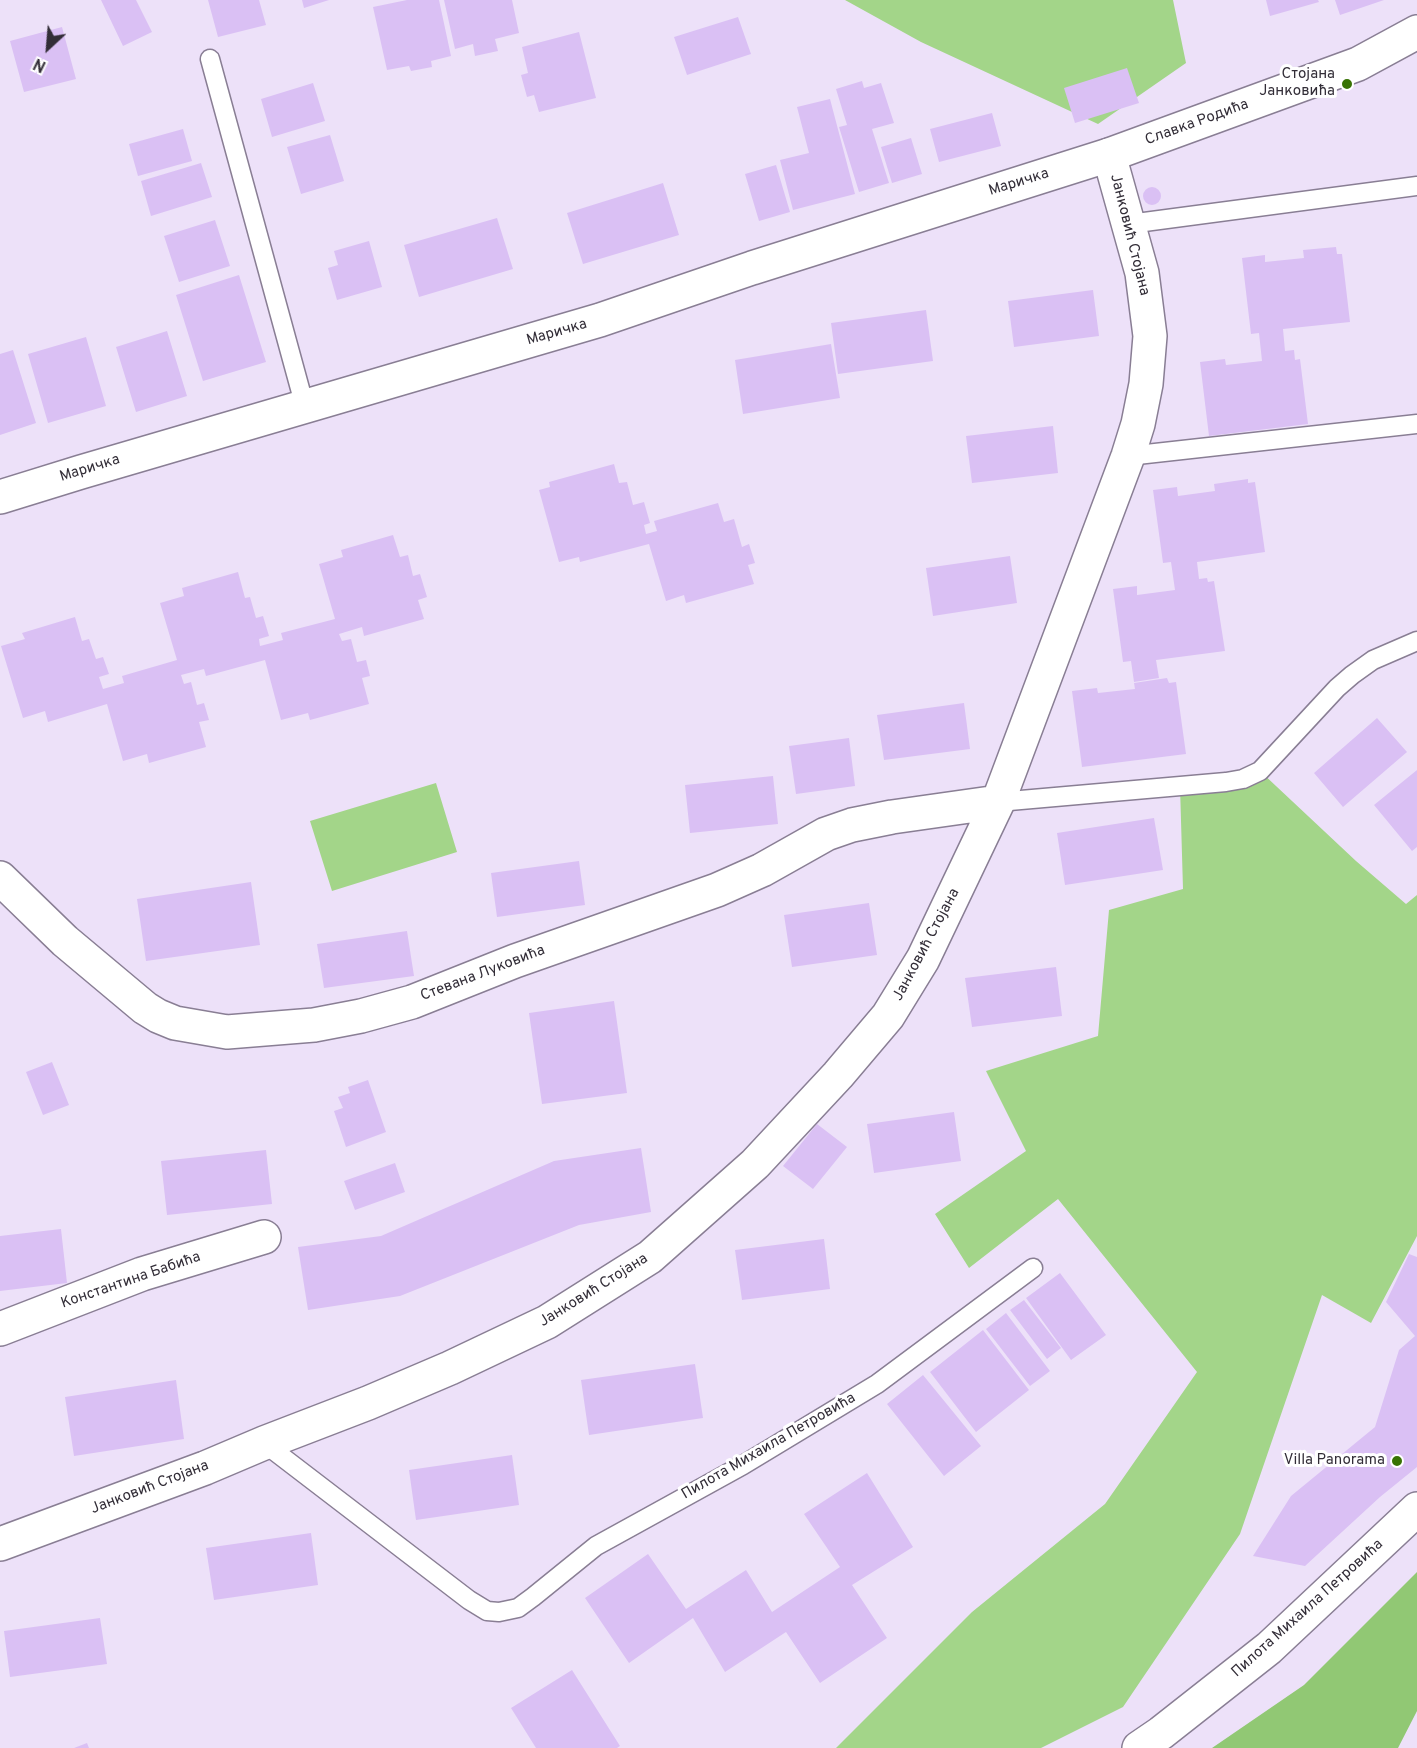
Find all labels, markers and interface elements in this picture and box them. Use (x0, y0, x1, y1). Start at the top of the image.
north arrow (18, 18, 78, 78)
text: N (31, 53, 50, 76)
place label: Стојана Јанковића (1259, 66, 1335, 101)
marker: Стојана Јанковића (1340, 77, 1354, 91)
street label: Славка Родића (1143, 96, 1251, 150)
street label: Маричка (987, 165, 1051, 201)
street label: Јанковић Стојана (1105, 172, 1153, 298)
street label: Маричка (525, 316, 589, 350)
street label: Маричка (58, 451, 122, 487)
street label: Јанковић Стојана (890, 886, 964, 1004)
street label: Стевана Луковића (418, 942, 548, 1006)
street label: Константина Бабића (59, 1249, 203, 1313)
street label: Јанковић Стојана (536, 1250, 652, 1332)
street label: Пилота Михаила Петровића (679, 1390, 859, 1504)
place label: Villa Panorama (1284, 1452, 1385, 1470)
marker: Villa Panorama (1390, 1454, 1404, 1468)
street label: Јанковић Стојана (89, 1457, 211, 1519)
street label: Пилота Михаила Петровића (1228, 1536, 1388, 1682)

